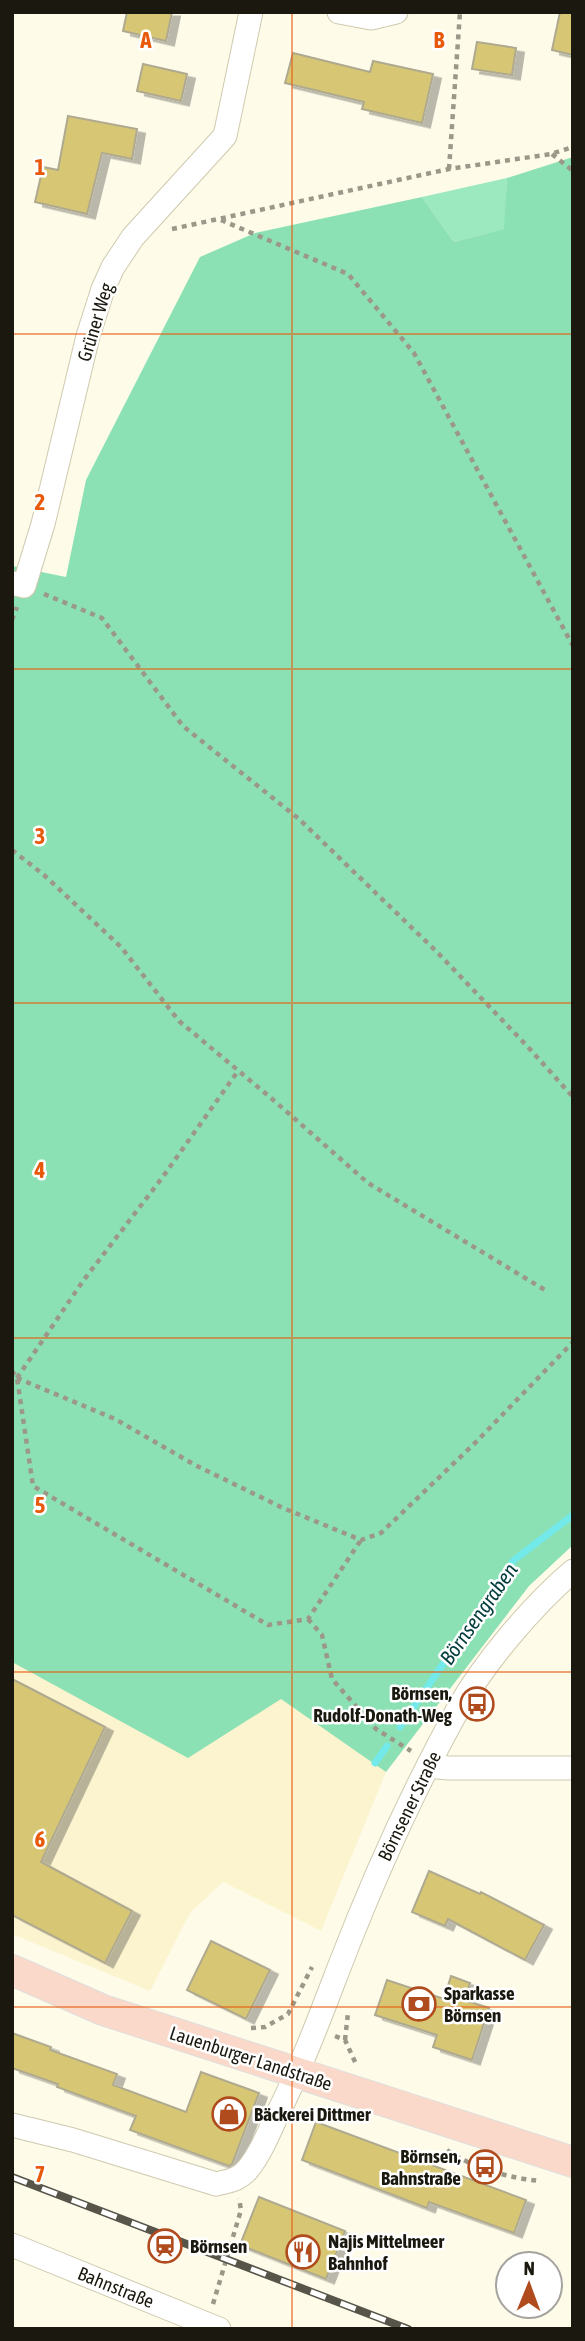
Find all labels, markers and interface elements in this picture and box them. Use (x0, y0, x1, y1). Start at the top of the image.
text: A (139, 27, 152, 53)
text: B (434, 27, 445, 53)
text: 1 (35, 154, 46, 180)
street label: Grüner Weg (73, 279, 118, 364)
text: 2 (35, 489, 45, 515)
text: 3 (35, 823, 45, 849)
text: 4 (34, 1157, 46, 1183)
text: 5 (35, 1492, 46, 1518)
water label: Börnsengraben (434, 1558, 522, 1669)
place label: Börnsen, Rudolf-Donath-Weg (313, 1682, 453, 1726)
bus stop icon: Börnsen, Rudolf-Donath-Weg (458, 1685, 496, 1723)
street label: Börnsener Straße (373, 1748, 445, 1864)
text: 6 (35, 1826, 46, 1852)
place label: Sparkasse Börnsen (444, 1982, 515, 2026)
bank icon: Sparkasse Börnsen (400, 1985, 438, 2023)
street label: Lauenburger Landstraße (167, 2021, 335, 2095)
shop icon: Bäckerei Dittmer (210, 2095, 248, 2133)
place label: Bäckerei Dittmer (254, 2103, 371, 2125)
place label: Börnsen, Bahnstraße (381, 2145, 462, 2189)
bus stop icon: Börnsen, Bahnstraße (466, 2148, 504, 2186)
text: 7 (35, 2161, 45, 2187)
station icon: Börnsen (146, 2227, 184, 2265)
place label: Najis Mittelmeer Bahnhof (328, 2230, 444, 2274)
restaurant icon: Najis Mittelmeer Bahnhof (284, 2233, 322, 2271)
place label: Börnsen (190, 2235, 247, 2257)
north arrow (494, 2250, 564, 2320)
text: N (523, 2257, 535, 2279)
street label: Bahnstraße (75, 2262, 157, 2312)

